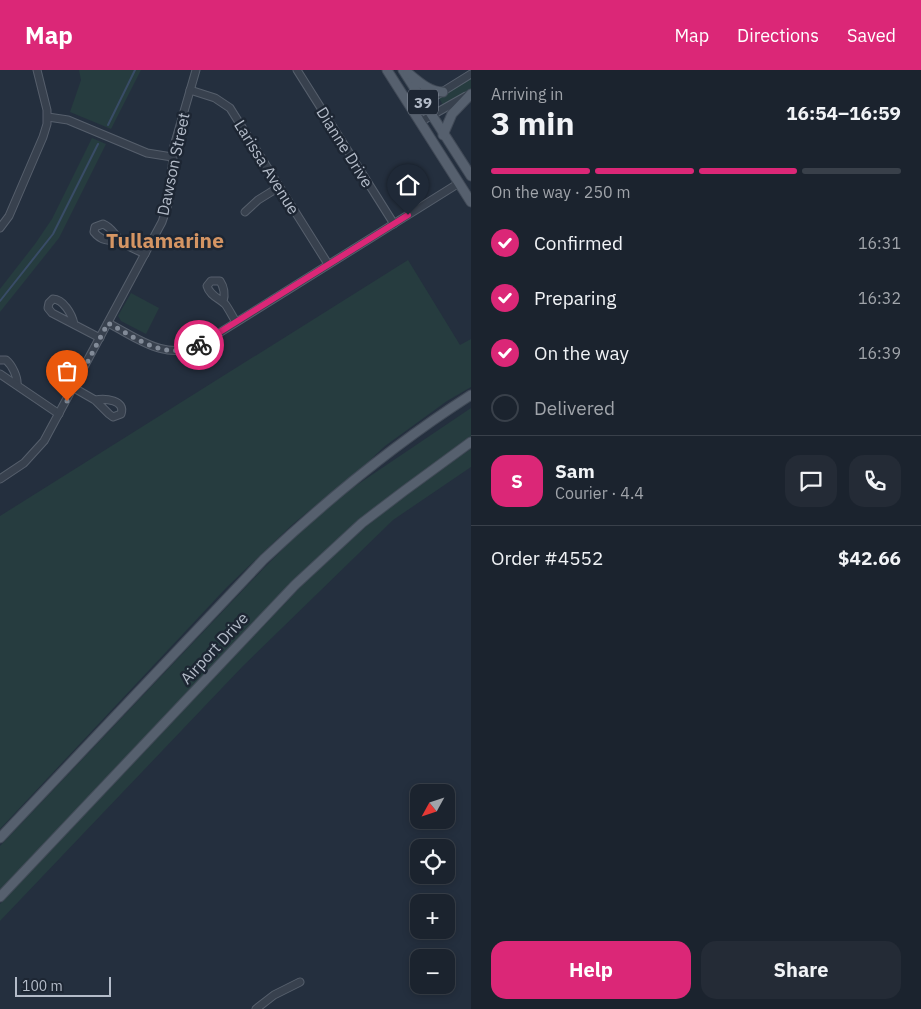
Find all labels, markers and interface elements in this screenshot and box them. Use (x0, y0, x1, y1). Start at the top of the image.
text: Map (25, 19, 73, 51)
text: Map (674, 24, 709, 47)
text: Directions (737, 24, 819, 47)
text: Saved (847, 24, 896, 47)
text: Arriving in (491, 84, 563, 104)
road number: 39 (408, 90, 438, 114)
text: 16:54–16:59 (786, 101, 901, 125)
text: 3 min (491, 102, 575, 144)
street label: Dianne Drive (312, 103, 378, 191)
street label: Dawson Street (152, 111, 194, 217)
street label: Larissa Avenue (230, 116, 304, 218)
pin (387, 164, 429, 215)
icon: home (394, 171, 422, 199)
text: On the way · 250 m (491, 182, 630, 202)
district label: Tullamarine (106, 226, 224, 254)
icon: check (491, 229, 519, 257)
text: Confirmed (534, 231, 623, 255)
text: 16:31 (858, 233, 901, 253)
icon: check (491, 284, 519, 312)
text: Preparing (534, 286, 616, 310)
text: 16:32 (858, 288, 901, 308)
courier (174, 320, 224, 370)
icon: bike (185, 331, 213, 359)
icon: check (491, 339, 519, 367)
text: On the way (534, 341, 629, 365)
text: 16:39 (858, 343, 901, 363)
pin (46, 350, 88, 401)
icon: bag (53, 357, 81, 385)
text: Delivered (534, 396, 615, 420)
button: chat (785, 455, 837, 507)
button: phone (849, 455, 901, 507)
text: Sam (555, 459, 595, 483)
text: S (511, 469, 523, 493)
text: Courier · 4.4 (555, 483, 644, 503)
text: Order #4552 (491, 546, 603, 570)
text: $42.66 (838, 546, 901, 570)
street label: Airport Drive (176, 608, 252, 688)
north arrow (410, 784, 455, 829)
map controls (410, 784, 455, 994)
button: locate (410, 839, 455, 884)
button: + (410, 894, 455, 939)
button: Help (491, 941, 691, 999)
button: Share (701, 941, 901, 999)
button: − (410, 949, 455, 994)
scale bar (15, 974, 111, 997)
text: 100 m (22, 977, 63, 995)

